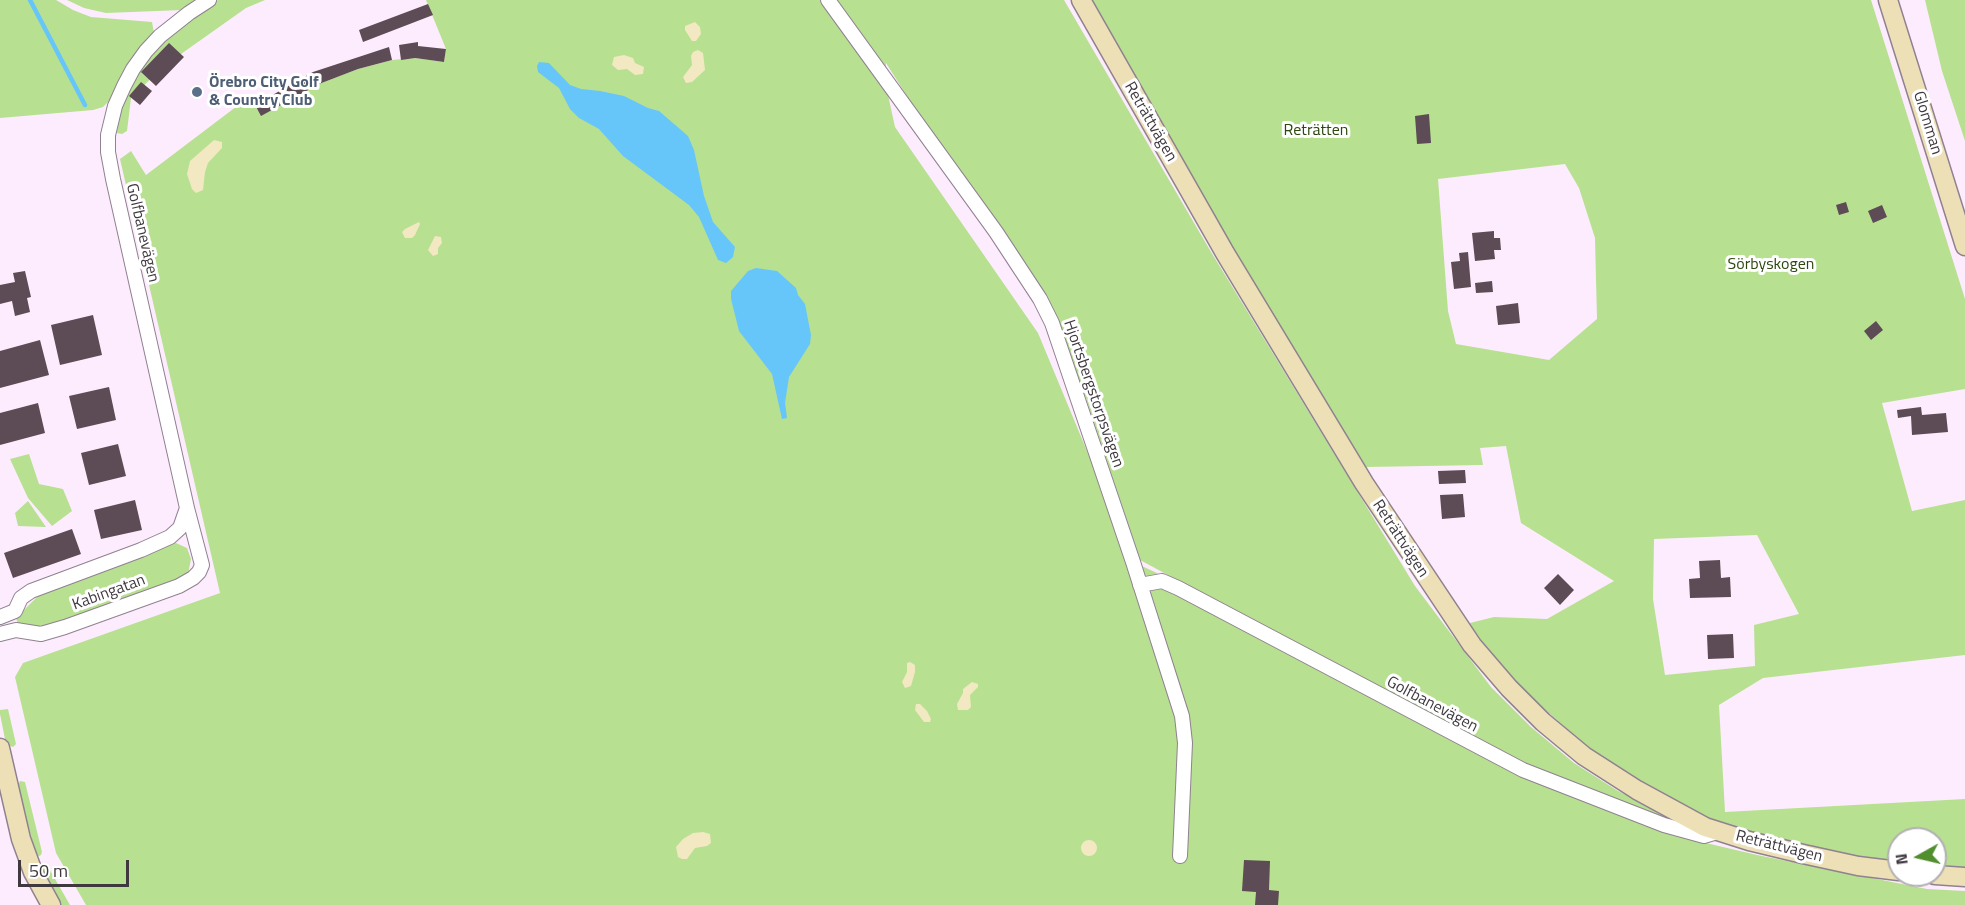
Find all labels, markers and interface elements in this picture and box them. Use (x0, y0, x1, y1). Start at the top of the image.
place label: Örebro City Golf & Country Club (209, 73, 319, 111)
street label: Reträttvägen (1120, 79, 1180, 165)
marker: Örebro City Golf & Country Club (190, 85, 204, 99)
street label: Glomman (1908, 89, 1946, 157)
park label: Reträtten (1284, 121, 1348, 141)
street label: Golfbanevägen (121, 182, 163, 284)
park label: Sörbyskogen (1728, 255, 1814, 275)
street label: Hjortsbergstorpsvägen (1059, 318, 1127, 470)
street label: Reträttvägen (1368, 497, 1432, 581)
street label: Kabingatan (70, 571, 148, 615)
street label: Golfbanevägen (1383, 673, 1481, 737)
street label: Reträttvägen (1734, 827, 1824, 867)
north arrow (1887, 827, 1947, 887)
scale bar (21, 848, 132, 886)
text: N (1889, 852, 1914, 866)
text: 50 m (29, 857, 68, 884)

